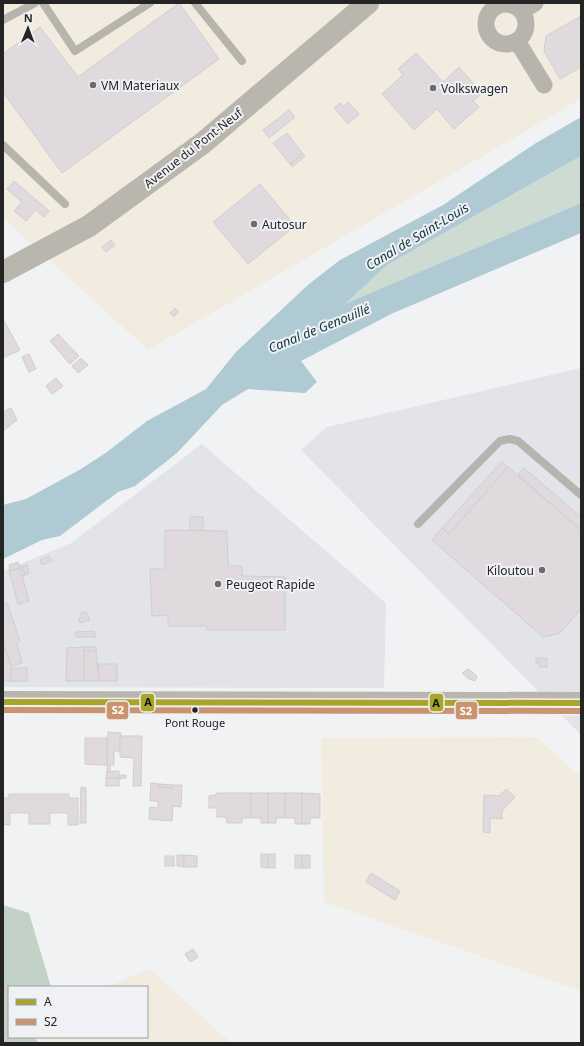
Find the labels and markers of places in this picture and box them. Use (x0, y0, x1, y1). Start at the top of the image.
place label: VM Materiaux (101, 77, 180, 94)
marker: VM Materiaux (88, 80, 98, 90)
place label: Volkswagen (441, 80, 508, 97)
marker: Volkswagen (428, 83, 438, 93)
place label: Autosur (262, 216, 307, 233)
marker: Autosur (249, 219, 259, 229)
place label: Kiloutou (487, 562, 534, 579)
marker: Kiloutou (537, 565, 547, 575)
place label: Peugeot Rapide (226, 576, 315, 593)
marker: Peugeot Rapide (213, 579, 223, 589)
marker: Pont Rouge (190, 705, 200, 715)
place label: Pont Rouge (165, 715, 225, 730)

